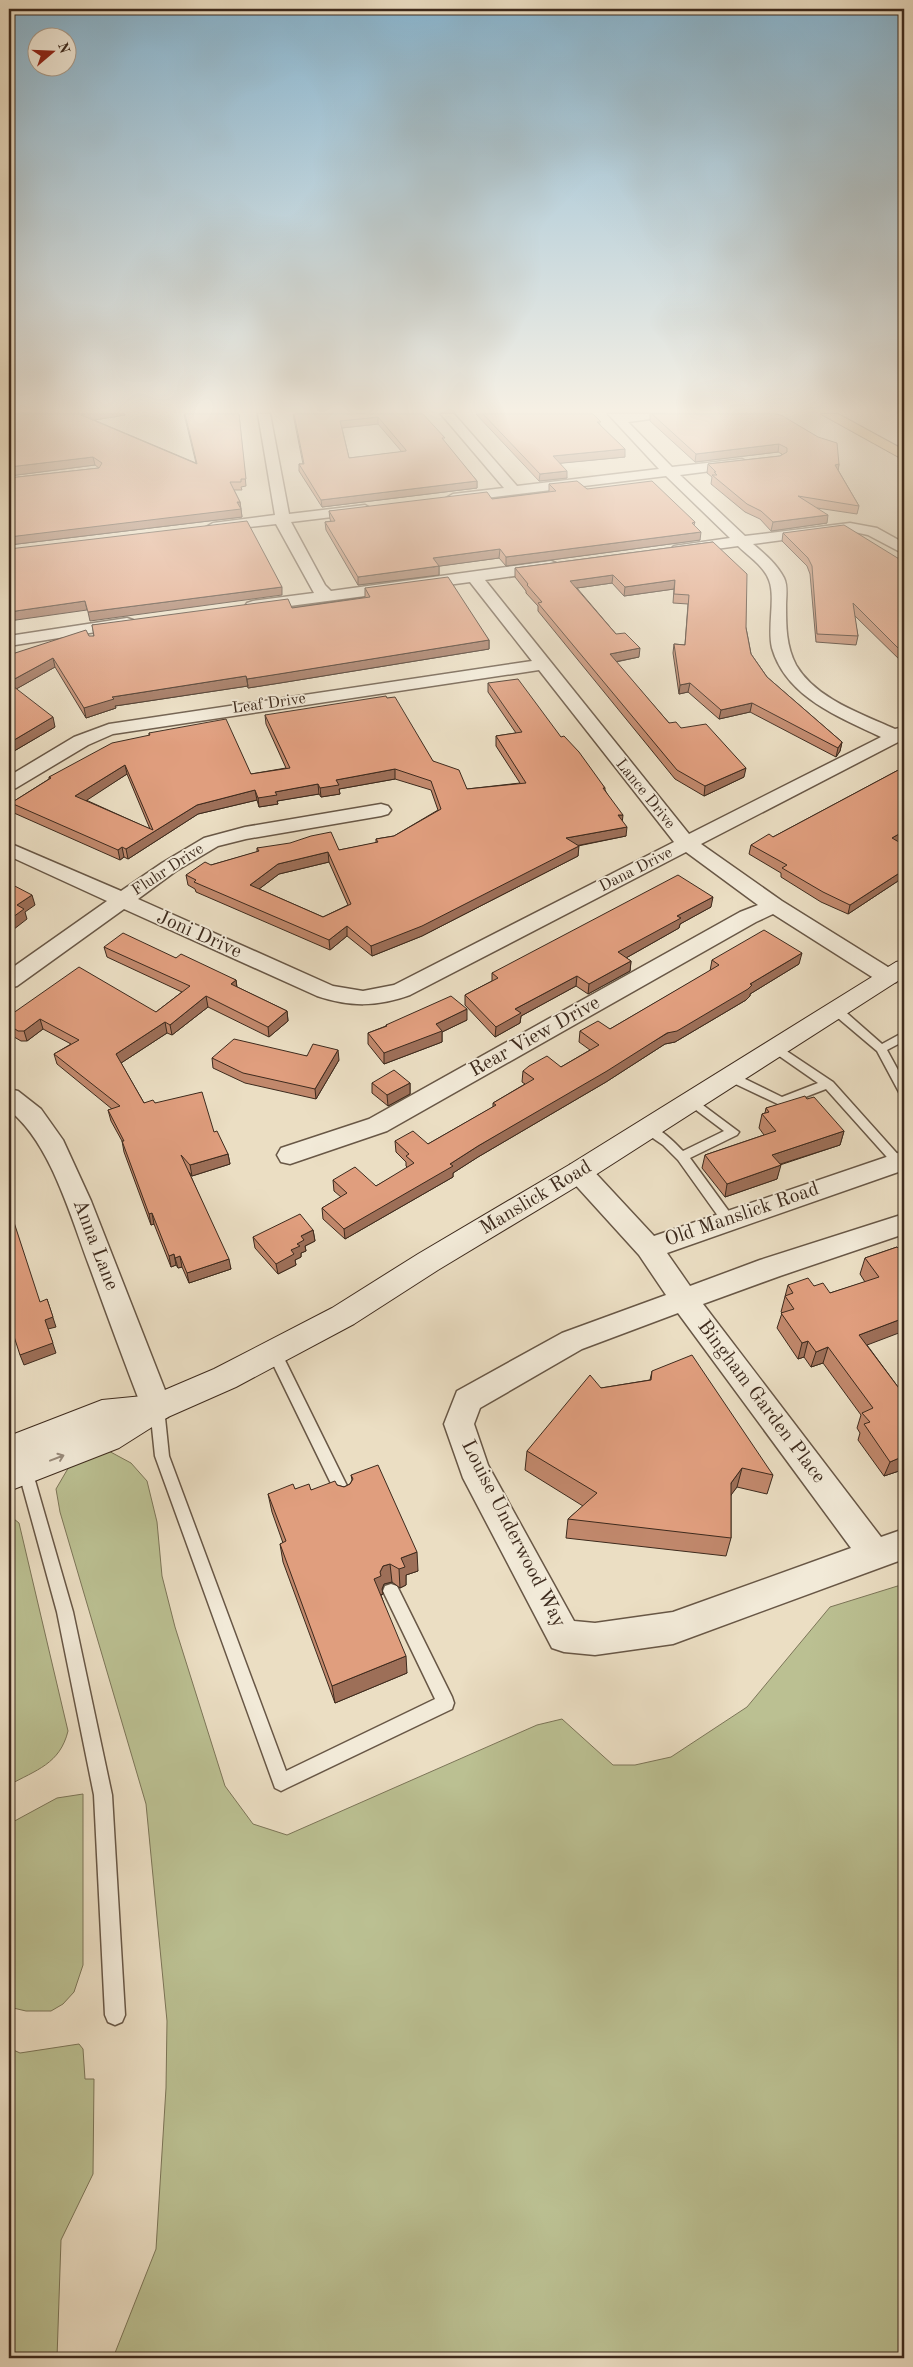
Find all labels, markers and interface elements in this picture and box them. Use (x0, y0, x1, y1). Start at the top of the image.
north arrow (28, 28, 78, 78)
text: N (55, 41, 72, 56)
street label: Leaf Drive (231, 691, 307, 717)
street label: Lance Drive (612, 756, 678, 832)
street label: Fluhr Drive (129, 841, 207, 899)
street label: Dana Drive (597, 845, 675, 895)
street label: Joni Drive (154, 907, 244, 963)
street label: Rear View Drive (467, 993, 603, 1081)
street label: Manslick Road (477, 1157, 595, 1239)
street label: Old Manslick Road (662, 1179, 822, 1251)
street label: Anna Lane (69, 1197, 121, 1293)
street label: Bingham Garden Place (693, 1317, 829, 1487)
street label: Louise Underwood Way (457, 1437, 569, 1631)
one-way arrow (49, 1453, 64, 1462)

